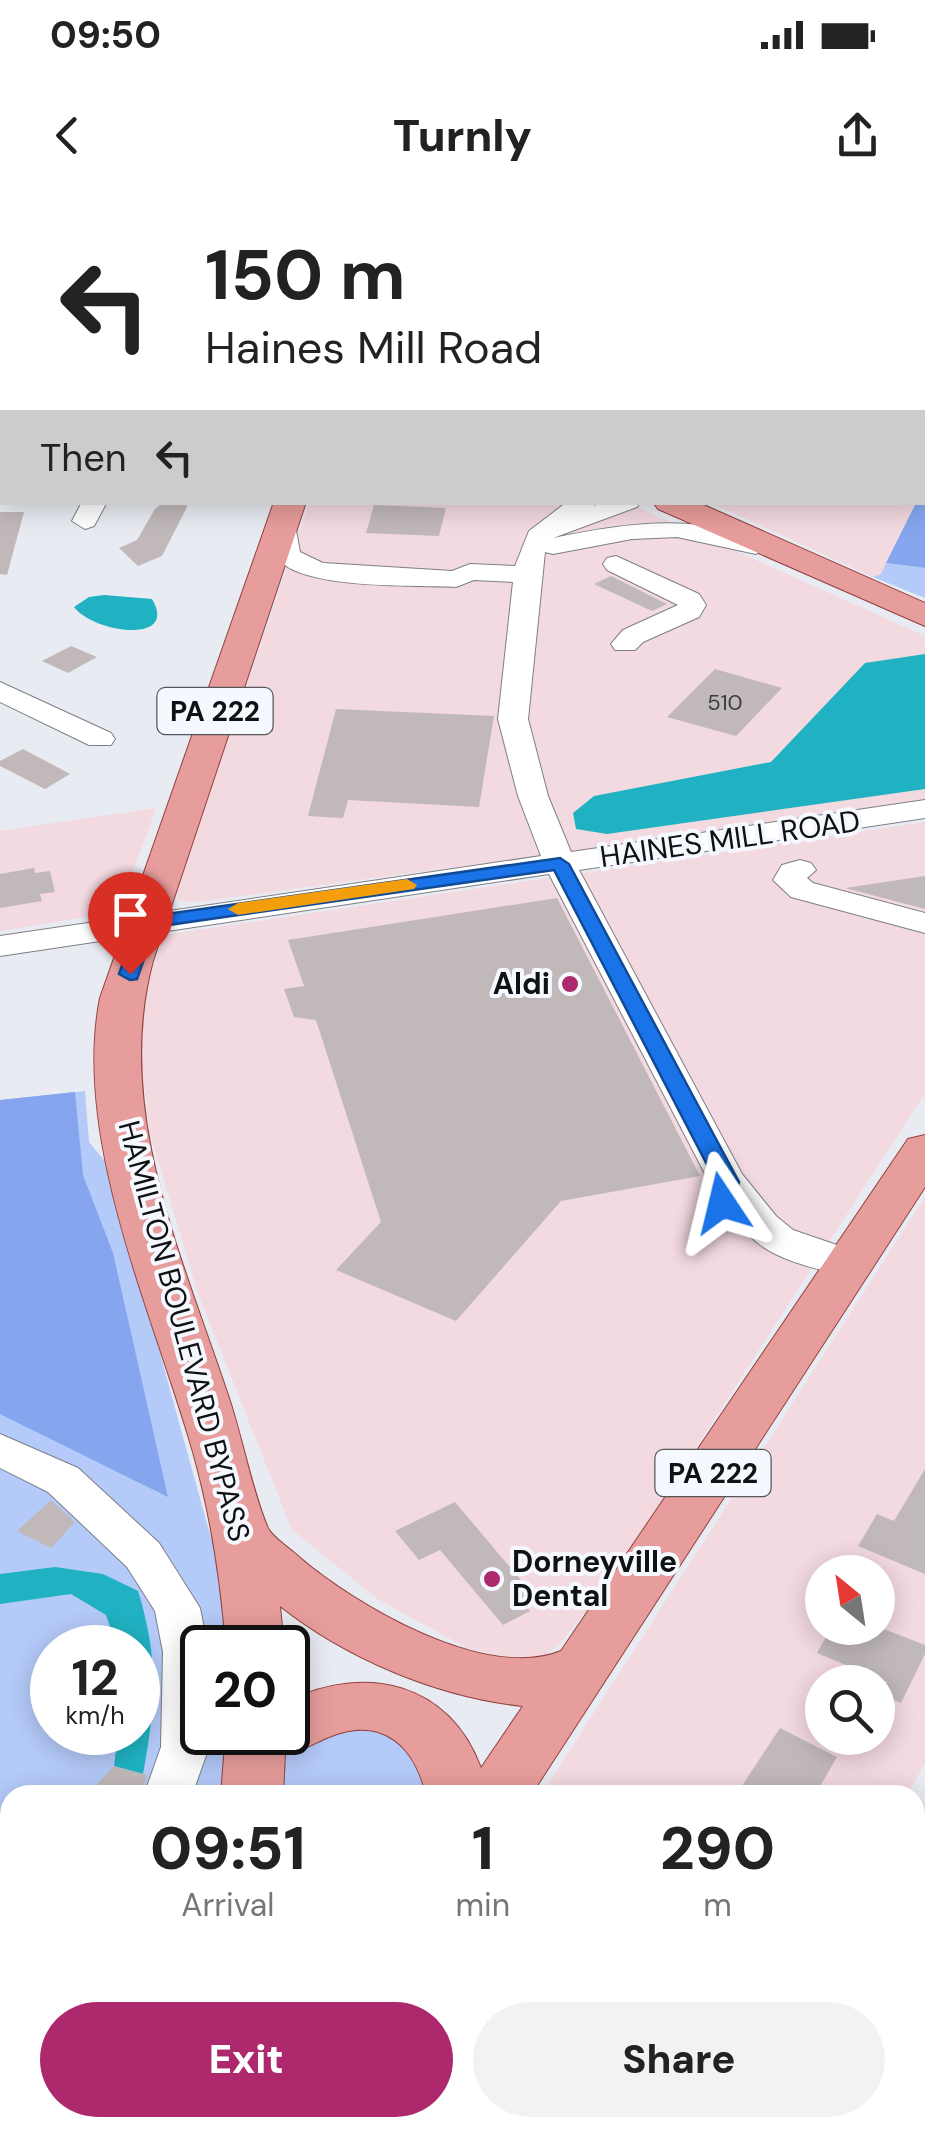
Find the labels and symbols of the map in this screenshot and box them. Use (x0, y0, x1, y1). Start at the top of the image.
road number: PA 222 (158, 688, 272, 734)
house number: 510 (707, 688, 743, 717)
street label: HAINES MILL ROAD (597, 801, 863, 876)
pin (88, 872, 173, 975)
place label: Aldi (493, 964, 550, 1003)
marker: Aldi (559, 973, 581, 995)
street label: HAMILTON BOULEVARD BYPASS (109, 1116, 259, 1546)
position arrow (670, 1151, 774, 1255)
road number: PA 222 (656, 1450, 770, 1496)
place label: Dorneyville Dental (512, 1542, 677, 1615)
north arrow (805, 1555, 895, 1645)
marker: Dorneyville Dental (481, 1568, 503, 1590)
speed limit sign: 20 (180, 1625, 310, 1755)

